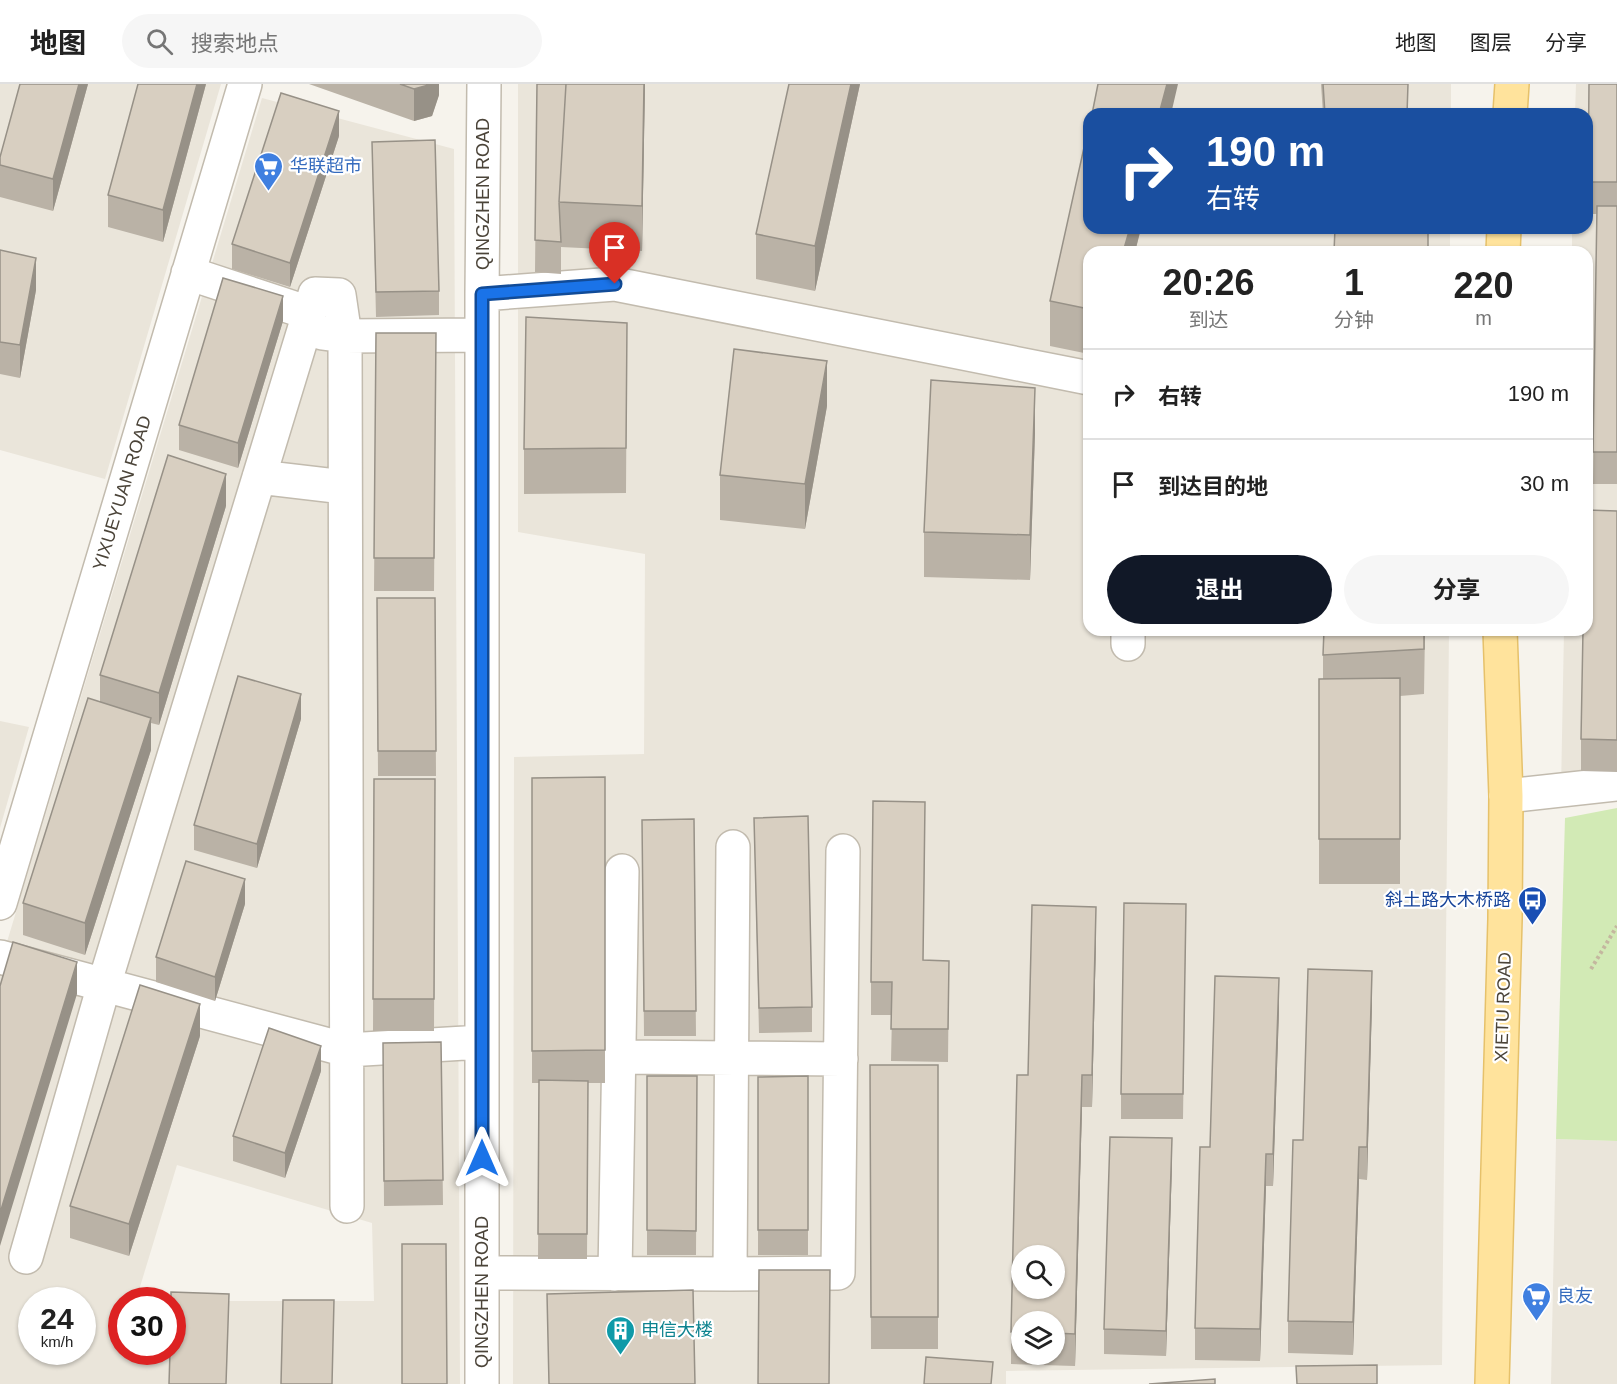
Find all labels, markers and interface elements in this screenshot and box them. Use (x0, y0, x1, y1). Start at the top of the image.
search box (122, 14, 542, 68)
icon: search (143, 25, 176, 58)
text: 地图 (30, 28, 86, 59)
text: 搜索地点 (191, 31, 279, 56)
text: 地图 (1395, 31, 1437, 54)
text: 图层 (1470, 31, 1512, 54)
text: 分享 (1545, 31, 1587, 54)
street label: QINGZHEN ROAD (473, 118, 493, 270)
text: 190 m (1206, 128, 1325, 175)
icon: right (1107, 132, 1185, 210)
supermarket icon: 华联超市 (253, 150, 285, 192)
place label: 华联超市 (290, 156, 362, 176)
text: 右转 (1206, 184, 1260, 214)
pin (589, 222, 640, 284)
icon: arrive (598, 231, 631, 264)
text: 20:26 (1162, 262, 1255, 303)
text: 1 (1344, 262, 1364, 303)
text: 220 (1453, 265, 1514, 306)
text: m (1475, 307, 1492, 329)
text: 到达 (1188, 309, 1228, 331)
text: 分钟 (1334, 309, 1374, 331)
icon: right (1107, 378, 1140, 411)
text: 190 m (1508, 381, 1569, 406)
text: 右转 (1158, 384, 1202, 409)
street label: YIXUEYUAN ROAD (89, 413, 155, 573)
icon: arrive (1107, 468, 1140, 501)
text: 30 m (1520, 471, 1569, 496)
text: 到达目的地 (1158, 474, 1268, 499)
button: 退出 (1107, 555, 1332, 624)
button: 分享 (1344, 555, 1569, 624)
bus stop icon: 斜土路大木桥路 (1516, 884, 1548, 926)
place label: 斜土路大木桥路 (1385, 890, 1511, 910)
street label: XIETU ROAD (1491, 952, 1515, 1062)
position arrow (450, 1126, 514, 1190)
street label: QINGZHEN ROAD (472, 1216, 492, 1368)
map controls (1011, 1245, 1065, 1365)
button: search (1011, 1245, 1065, 1299)
supermarket icon: 良友 (1520, 1280, 1552, 1322)
place label: 良友 (1557, 1286, 1593, 1306)
speed limit sign: 30 (108, 1287, 186, 1365)
text: 24 (40, 1302, 74, 1335)
button: layers (1011, 1311, 1065, 1365)
building icon: 申信大楼 (604, 1314, 636, 1356)
place label: 申信大楼 (641, 1320, 713, 1340)
text: km/h (41, 1333, 73, 1350)

